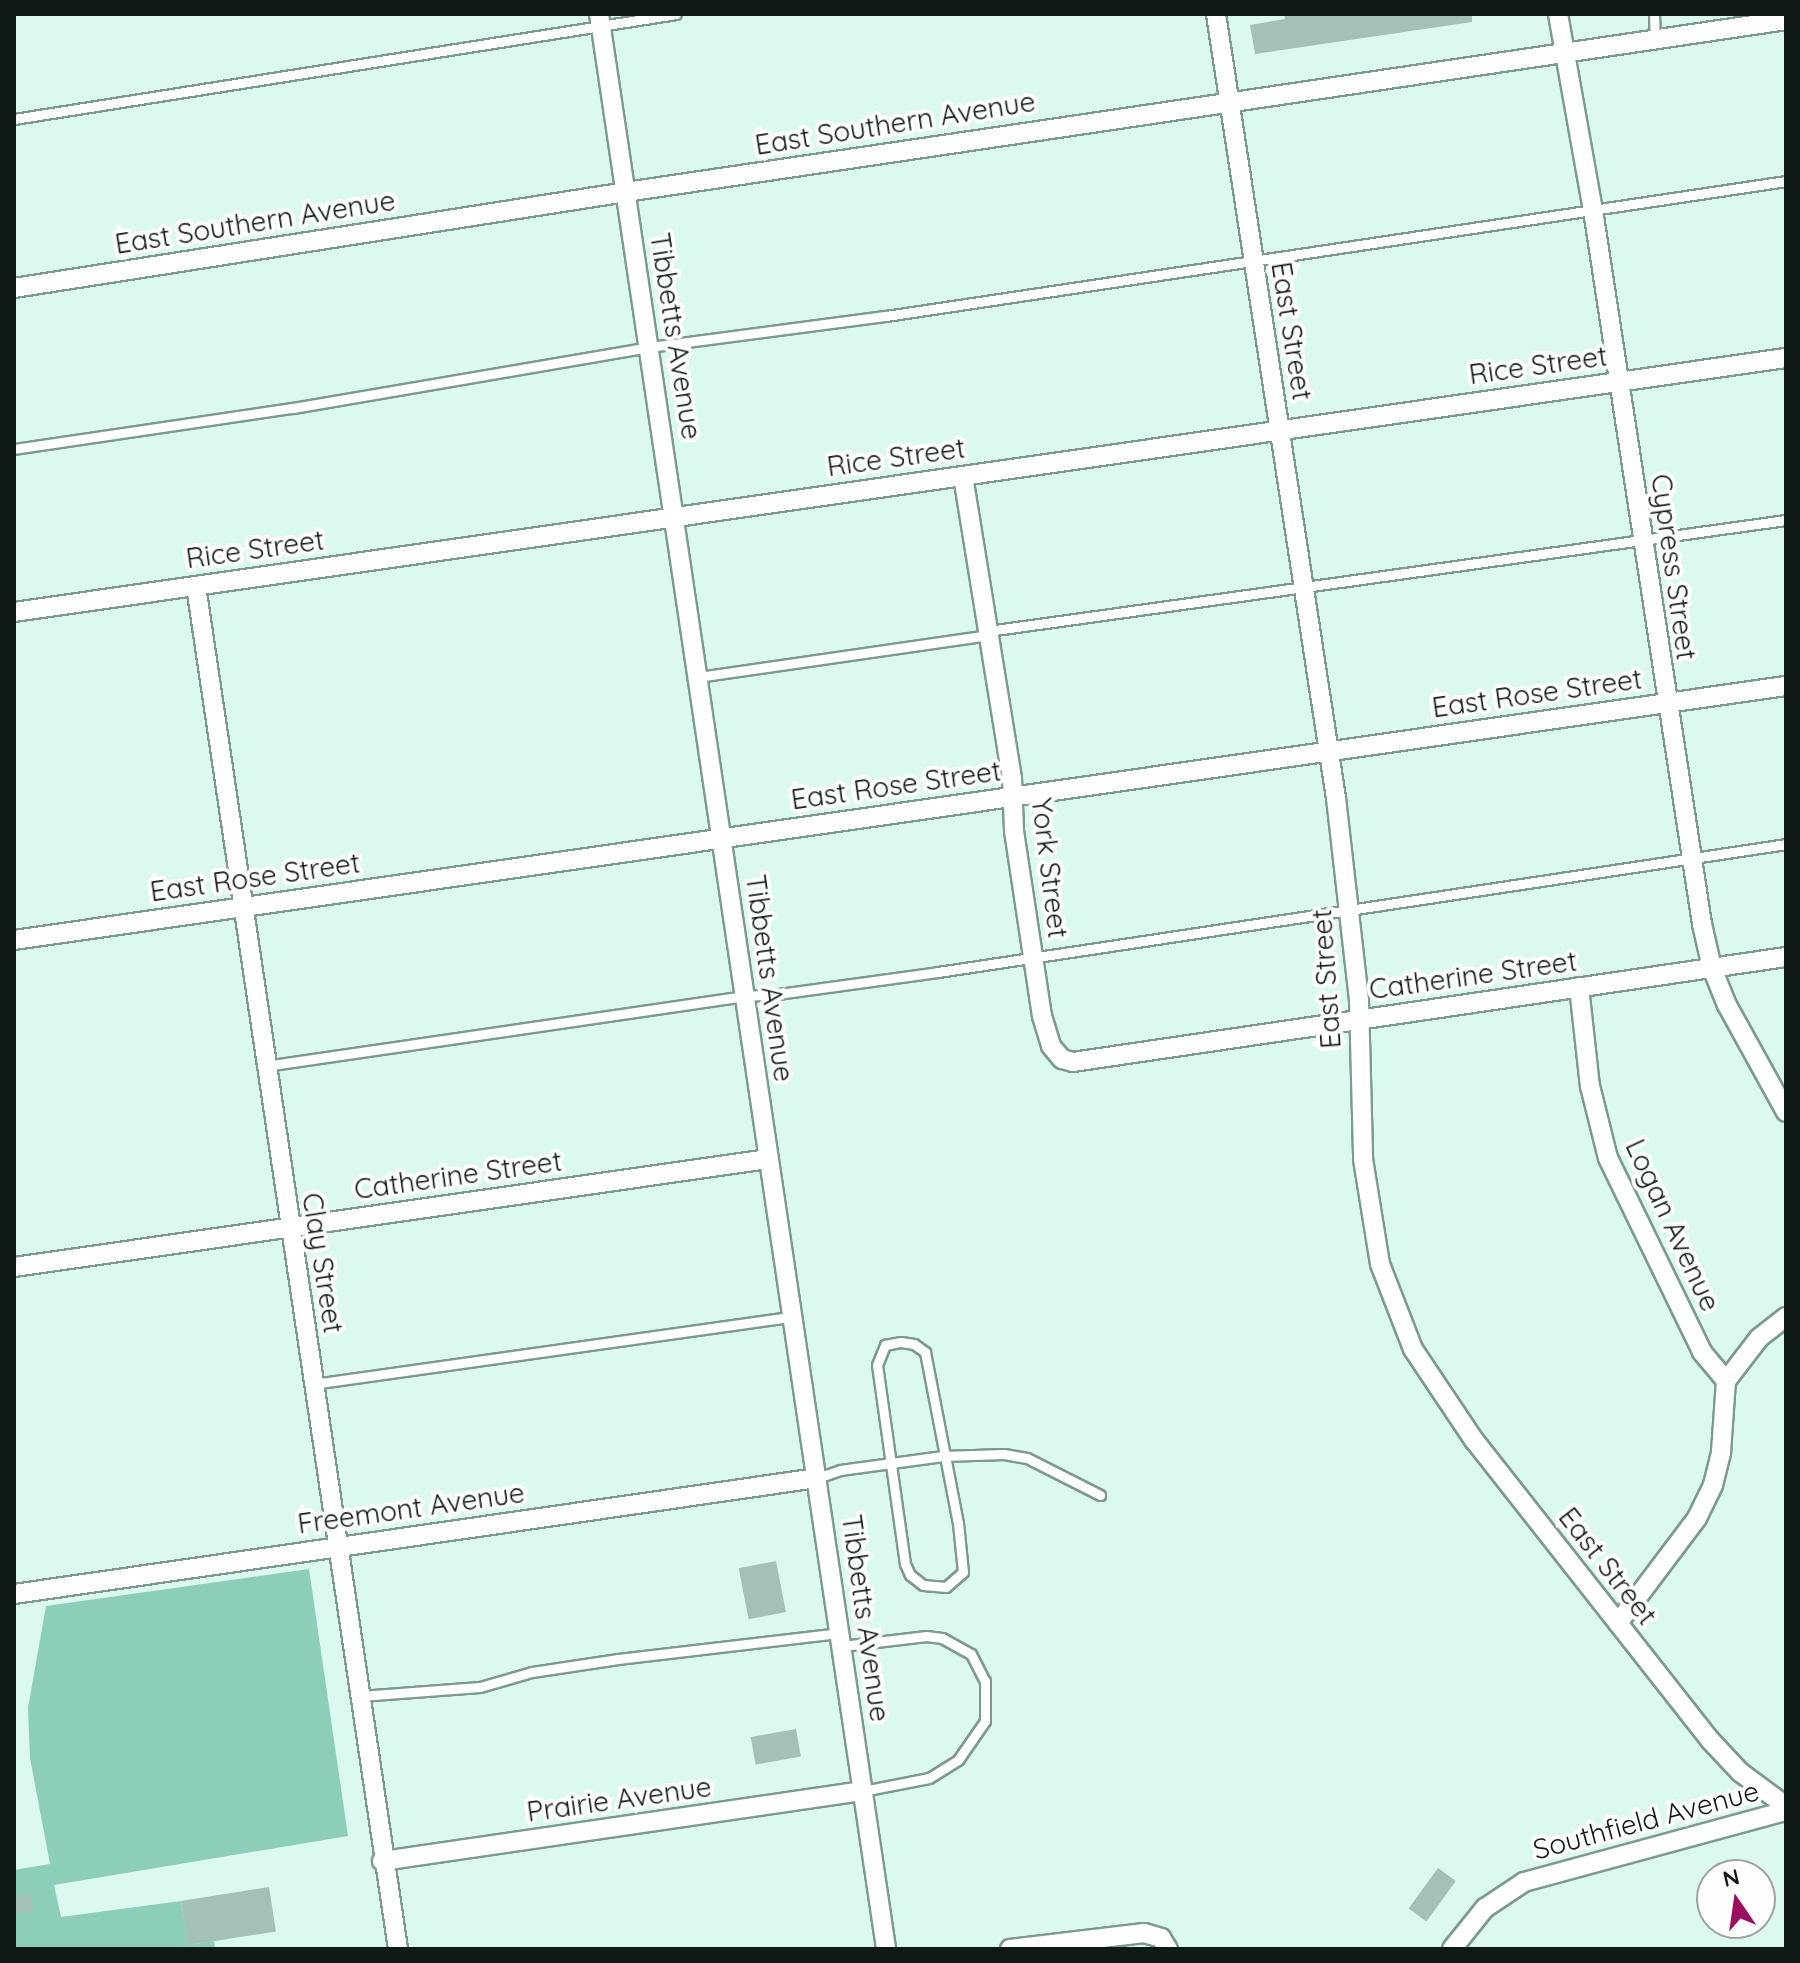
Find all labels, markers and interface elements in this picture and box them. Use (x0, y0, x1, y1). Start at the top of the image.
street label: East Southern Avenue (752, 84, 1038, 162)
street label: East Southern Avenue (112, 183, 398, 261)
street label: Tibbetts Avenue (643, 230, 709, 442)
street label: East Street (1264, 259, 1320, 403)
street label: Rice Street (1467, 339, 1609, 391)
street label: Rice Street (825, 431, 967, 483)
street label: Cypress Street (1644, 472, 1704, 662)
street label: Rice Street (184, 523, 326, 575)
street label: East Rose Street (1430, 662, 1644, 724)
street label: East Rose Street (789, 754, 1003, 816)
street label: York Street (1025, 796, 1075, 940)
street label: East Rose Street (148, 846, 362, 908)
street label: Tibbetts Avenue (739, 872, 801, 1084)
street label: East Street (1304, 908, 1348, 1050)
street label: Catherine Street (1367, 944, 1579, 1006)
street label: Logan Avenue (1619, 1134, 1727, 1316)
street label: Catherine Street (352, 1144, 564, 1206)
street label: Clay Street (295, 1190, 351, 1336)
street label: Freemont Avenue (295, 1475, 527, 1541)
street label: East Street (1552, 1501, 1664, 1631)
street label: Tibbetts Avenue (835, 1512, 897, 1724)
street label: Prairie Avenue (525, 1769, 713, 1829)
street label: Southfield Avenue (1529, 1774, 1763, 1866)
north arrow (1696, 1859, 1776, 1939)
text: N (1720, 1862, 1742, 1893)

